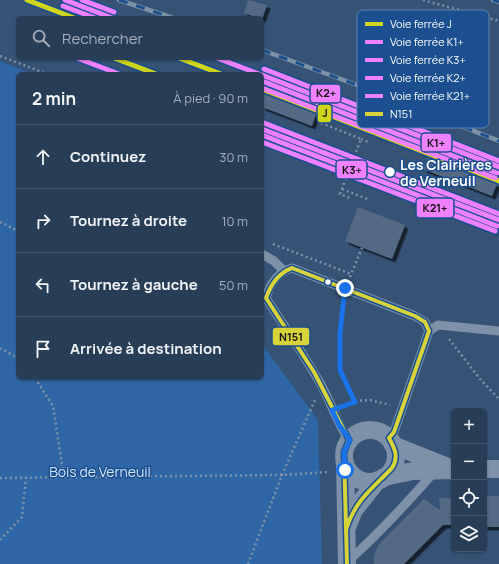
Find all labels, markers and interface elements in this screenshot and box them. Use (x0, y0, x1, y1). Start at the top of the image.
legend (357, 10, 489, 128)
search box (16, 16, 264, 60)
text: Voie ferrée J (390, 16, 452, 31)
icon: search (30, 27, 52, 49)
text: Rechercher (62, 28, 143, 49)
text: Voie ferrée K1+ (390, 34, 464, 49)
text: Voie ferrée K3+ (390, 52, 466, 67)
text: Voie ferrée K2+ (390, 70, 466, 85)
line badge: K2+ (310, 84, 341, 103)
text: K2+ (316, 85, 336, 100)
text: 2 min (32, 87, 76, 110)
text: Voie ferrée K21+ (390, 88, 470, 103)
text: À pied · 90 m (173, 89, 248, 107)
line badge: J (317, 104, 332, 123)
text: J (322, 105, 328, 120)
text: N151 (390, 106, 412, 121)
line badge: K1+ (421, 133, 452, 152)
text: K1+ (427, 135, 445, 150)
icon: ahead (32, 146, 54, 168)
text: Continuez (70, 146, 146, 167)
text: 30 m (219, 148, 248, 166)
place label: Les Clairières de Verneuil (400, 155, 492, 190)
line badge: K3+ (336, 160, 367, 179)
text: K3+ (342, 162, 362, 177)
marker: Les Clairières de Verneuil (383, 165, 397, 179)
line badge: K21+ (416, 198, 454, 218)
text: K21+ (423, 200, 447, 215)
icon: right (32, 210, 54, 232)
text: Tournez à droite (70, 210, 187, 231)
text: 10 m (221, 212, 248, 230)
icon: left (32, 274, 54, 296)
text: Tournez à gauche (70, 274, 198, 295)
text: 50 m (219, 276, 248, 294)
unlabelled marker (323, 277, 333, 287)
route end (336, 279, 354, 297)
line badge: N151 (272, 327, 310, 346)
text: N151 (279, 329, 303, 344)
icon: arrive (32, 338, 54, 360)
text: Arrivée à destination (70, 338, 222, 359)
map controls (451, 408, 487, 552)
button: + (451, 408, 487, 444)
button: − (451, 444, 487, 480)
route start (336, 461, 354, 479)
park label: Bois de Verneuil (49, 462, 151, 481)
button: locate (451, 480, 487, 516)
button: layers (451, 516, 487, 552)

